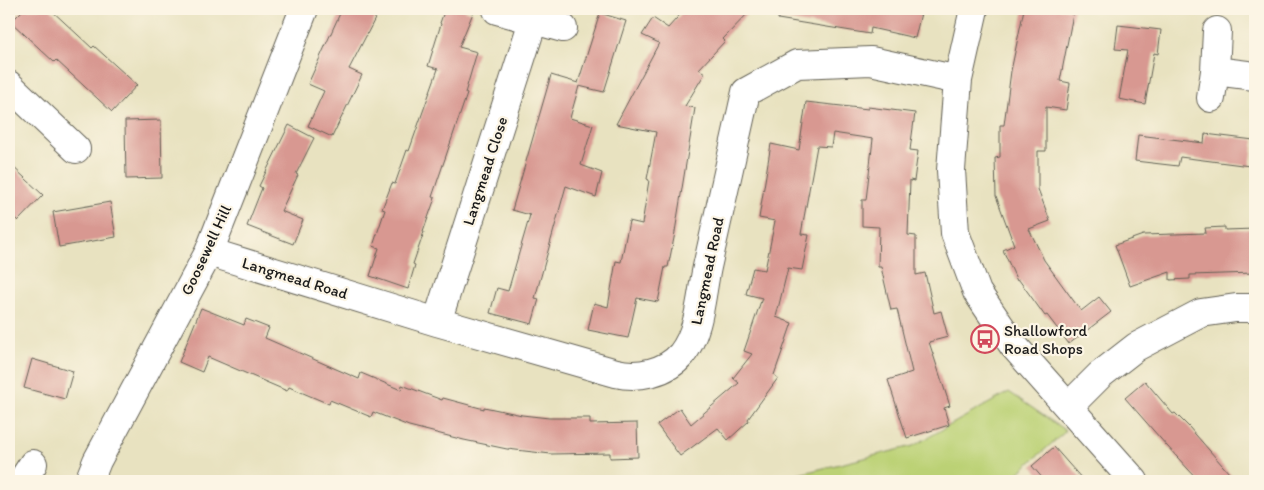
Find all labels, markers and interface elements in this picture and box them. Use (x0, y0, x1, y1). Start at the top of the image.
street label: Langmead Close (458, 114, 512, 228)
street label: Goosewell Hill (177, 201, 235, 298)
street label: Langmead Road (686, 215, 728, 327)
street label: Langmead Road (240, 253, 351, 303)
place label: Shallowford Road Shops (1004, 321, 1088, 358)
bus stop icon: Shallowford Road Shops (970, 324, 1000, 354)

